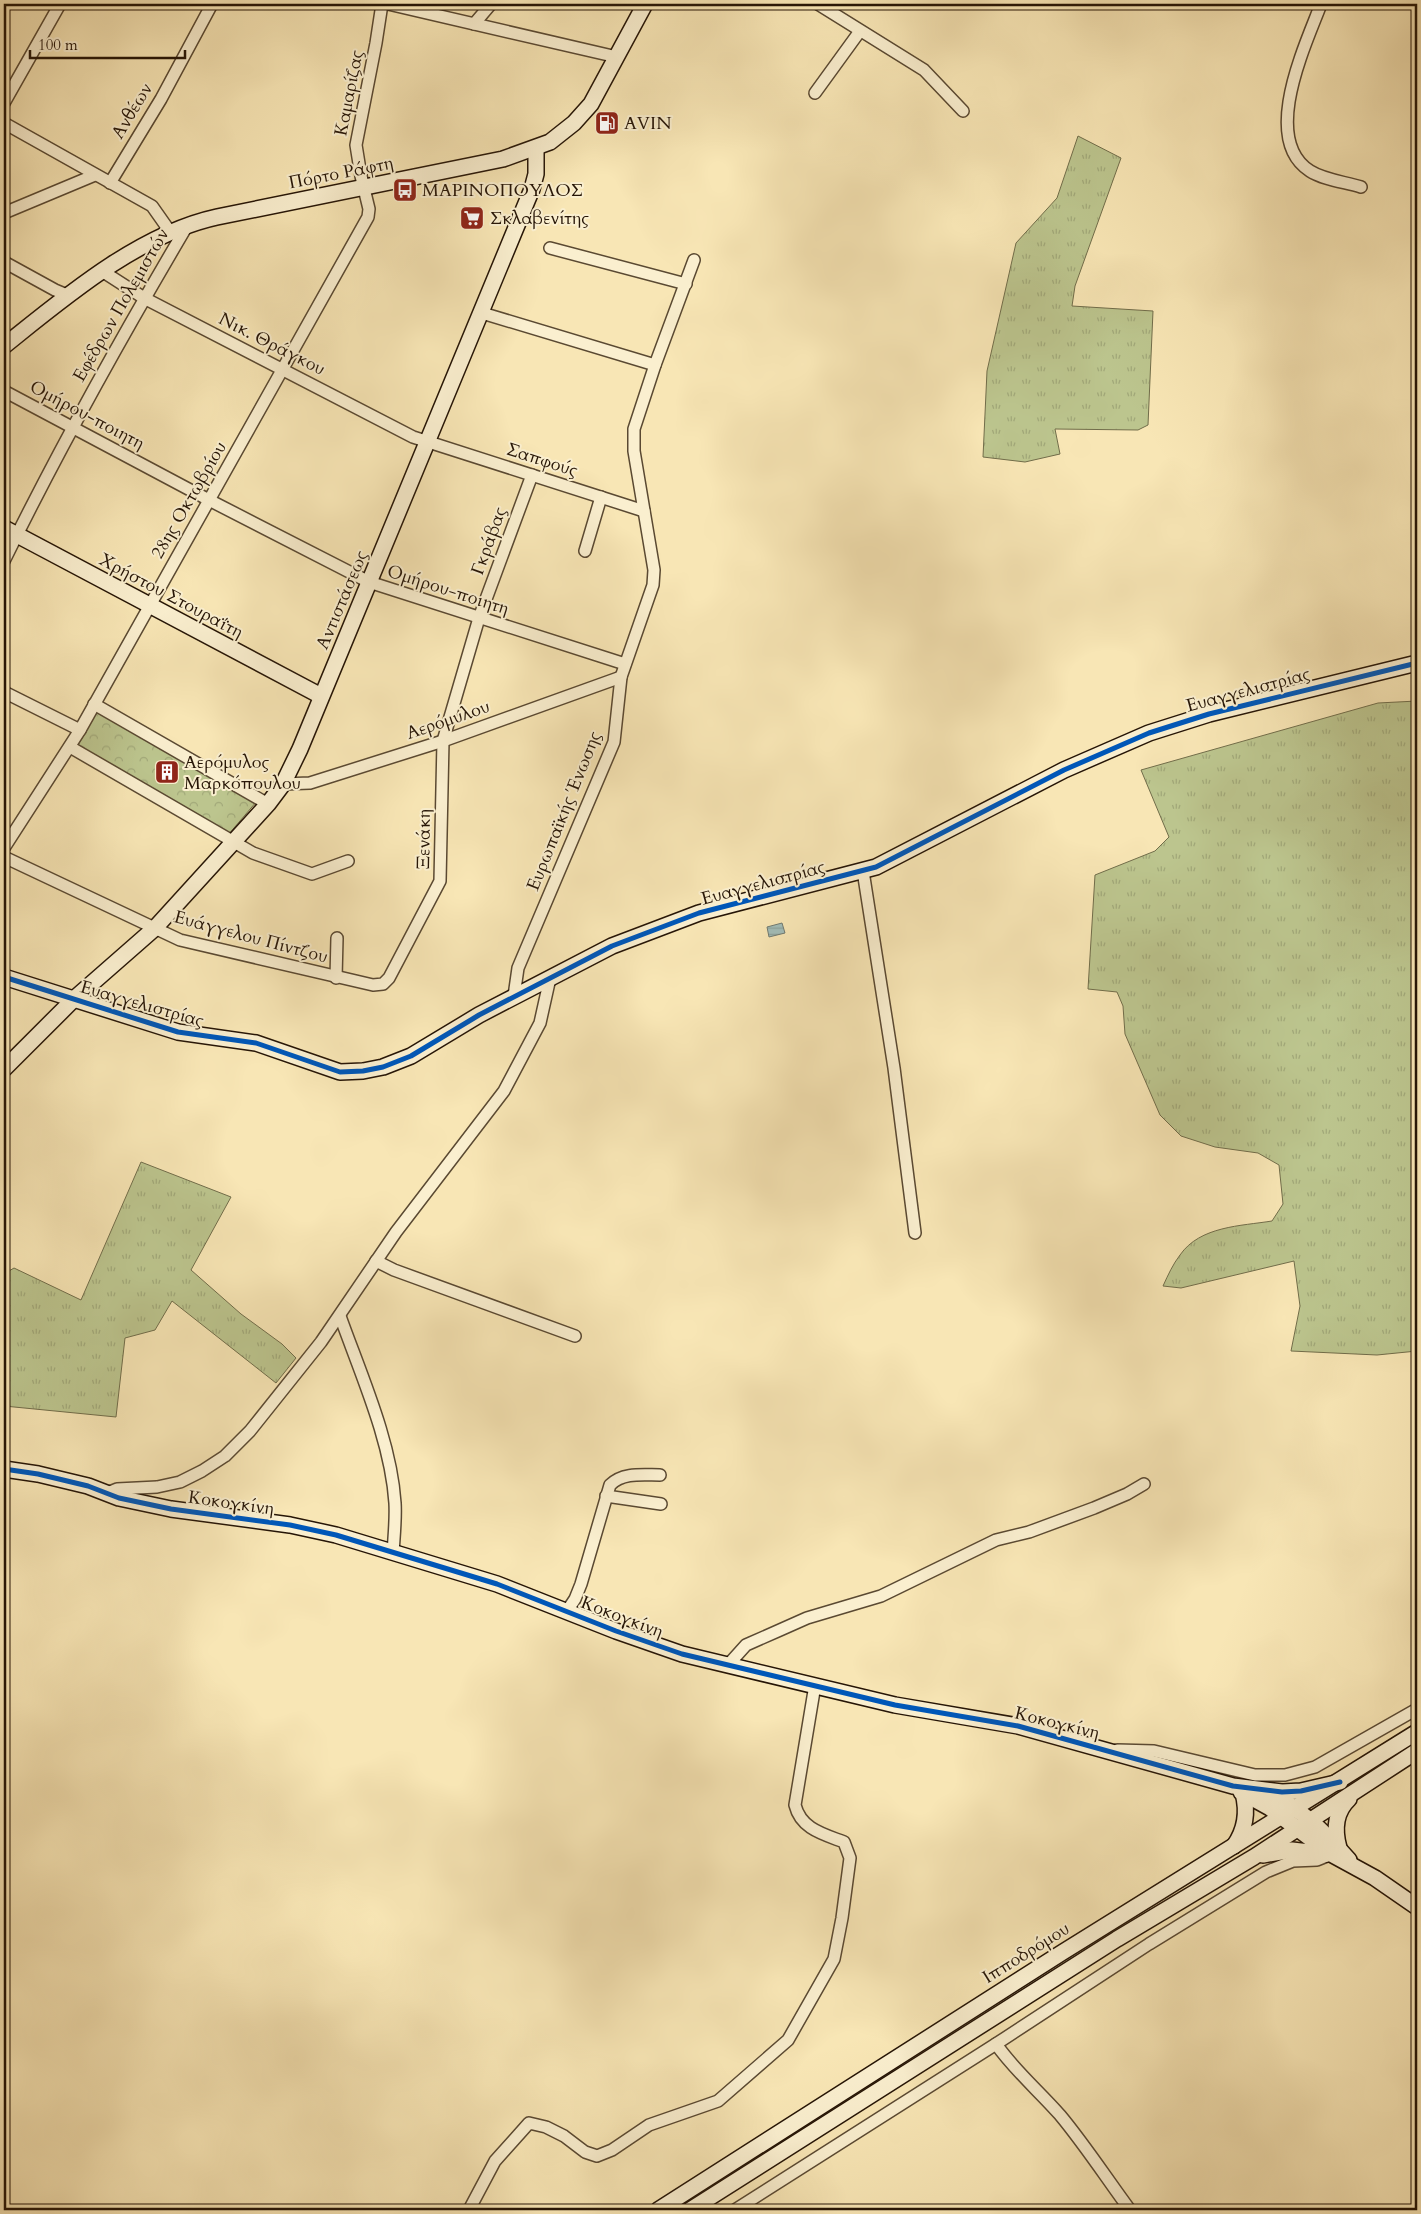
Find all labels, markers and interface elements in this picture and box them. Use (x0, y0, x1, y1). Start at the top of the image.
scale bar (30, 28, 185, 60)
text: 100 m (38, 35, 78, 55)
street label: Καμαρίζας (328, 48, 370, 138)
street label: Ανθέων (105, 78, 159, 144)
fuel station icon: AVIN (594, 110, 620, 136)
place label: AVIN (624, 111, 672, 136)
street label: Πόρτο Ράφτη (287, 151, 395, 195)
bus stop icon: ΜΑΡΙΝΟΠΟΥΛΟΣ (392, 177, 418, 203)
place label: ΜΑΡΙΝΟΠΟΥΛΟΣ (422, 178, 583, 203)
supermarket icon: Σκλαβενίτης (459, 205, 485, 231)
place label: Σκλαβενίτης (490, 206, 589, 231)
street label: Εφέδρων Πολεμιστών (67, 224, 175, 386)
street label: Νικ. Θράγκου (214, 306, 330, 382)
street label: Ομήρου-ποιητη (25, 374, 149, 456)
street label: 28ης Οκτωβρίου (145, 437, 233, 563)
street label: Σαπφούς (503, 437, 581, 483)
street label: Γκράβας (465, 503, 513, 578)
street label: Αντιστάσεως (310, 546, 374, 653)
street label: Χρήστου Στουραΐτη (95, 547, 247, 645)
street label: Ομήρου-ποιητη (384, 559, 512, 621)
street label: Ευαγγελιστρίας (1183, 661, 1313, 719)
street label: Αερόμυλου (403, 694, 493, 746)
street label: Ευρωπαϊκής Ένωσης (521, 727, 608, 894)
place label: Αερόμυλος Μαρκόπουλου (184, 750, 301, 796)
building icon: Αερόμυλος Μαρκόπουλου (154, 759, 180, 785)
street label: Ξενάκη (411, 809, 437, 869)
street label: Ευαγγελιστρίας (698, 854, 828, 912)
street label: Ευάγγελου Πίντζου (171, 904, 331, 970)
street label: Ευαγγελιστρίας (77, 974, 207, 1034)
street label: Κοκογκίνη (186, 1485, 276, 1521)
street label: Κοκογκίνη (577, 1590, 667, 1644)
street label: Κοκογκίνη (1012, 1700, 1102, 1746)
street label: Ιπποδρόμου (978, 1916, 1074, 1990)

